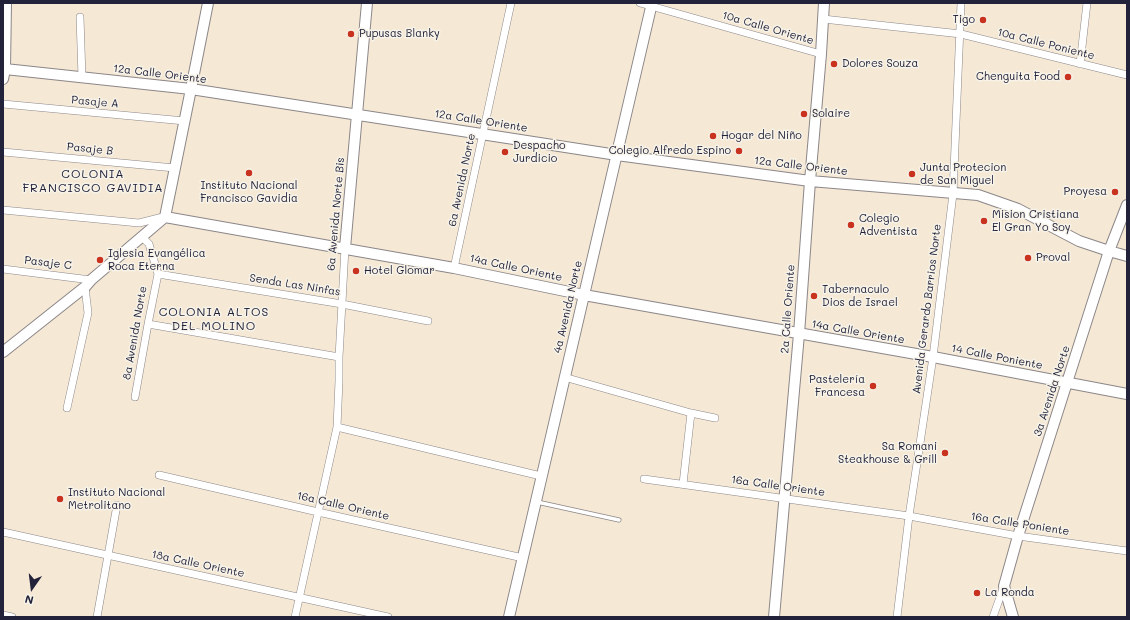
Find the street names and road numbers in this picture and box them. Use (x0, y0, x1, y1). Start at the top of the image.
street label: 10a Calle Oriente (721, 9, 815, 47)
street label: 10a Calle Poniente (996, 26, 1096, 62)
street label: 12a Calle Oriente (112, 62, 208, 86)
street label: Pasaje A (71, 93, 119, 111)
street label: 12a Calle Oriente (433, 107, 529, 135)
street label: 6a Avenida Norte (446, 132, 478, 228)
street label: Pasaje B (66, 140, 114, 158)
street label: 12a Calle Oriente (753, 154, 849, 178)
street label: 6a Avenida Norte Bis (324, 157, 348, 271)
street label: Avenida Gerardo Barrios Norte (910, 223, 944, 395)
street label: 14a Calle Oriente (468, 252, 564, 284)
street label: Pasaje C (24, 254, 72, 272)
street label: 4a Avenida Norte (551, 259, 585, 355)
street label: 2a Calle Oriente (778, 264, 798, 354)
street label: Senda Las Ninfas (249, 271, 341, 299)
street label: 8a Avenida Norte (120, 285, 150, 381)
street label: 14a Calle Oriente (810, 317, 906, 347)
street label: 14 Calle Poniente (950, 342, 1044, 372)
street label: 3a Avenida Norte (1031, 344, 1073, 438)
street label: 16a Calle Oriente (730, 473, 826, 499)
street label: 16a Calle Oriente (295, 489, 391, 523)
street label: 16a Calle Poniente (970, 510, 1070, 538)
street label: 18a Calle Oriente (150, 548, 246, 580)

